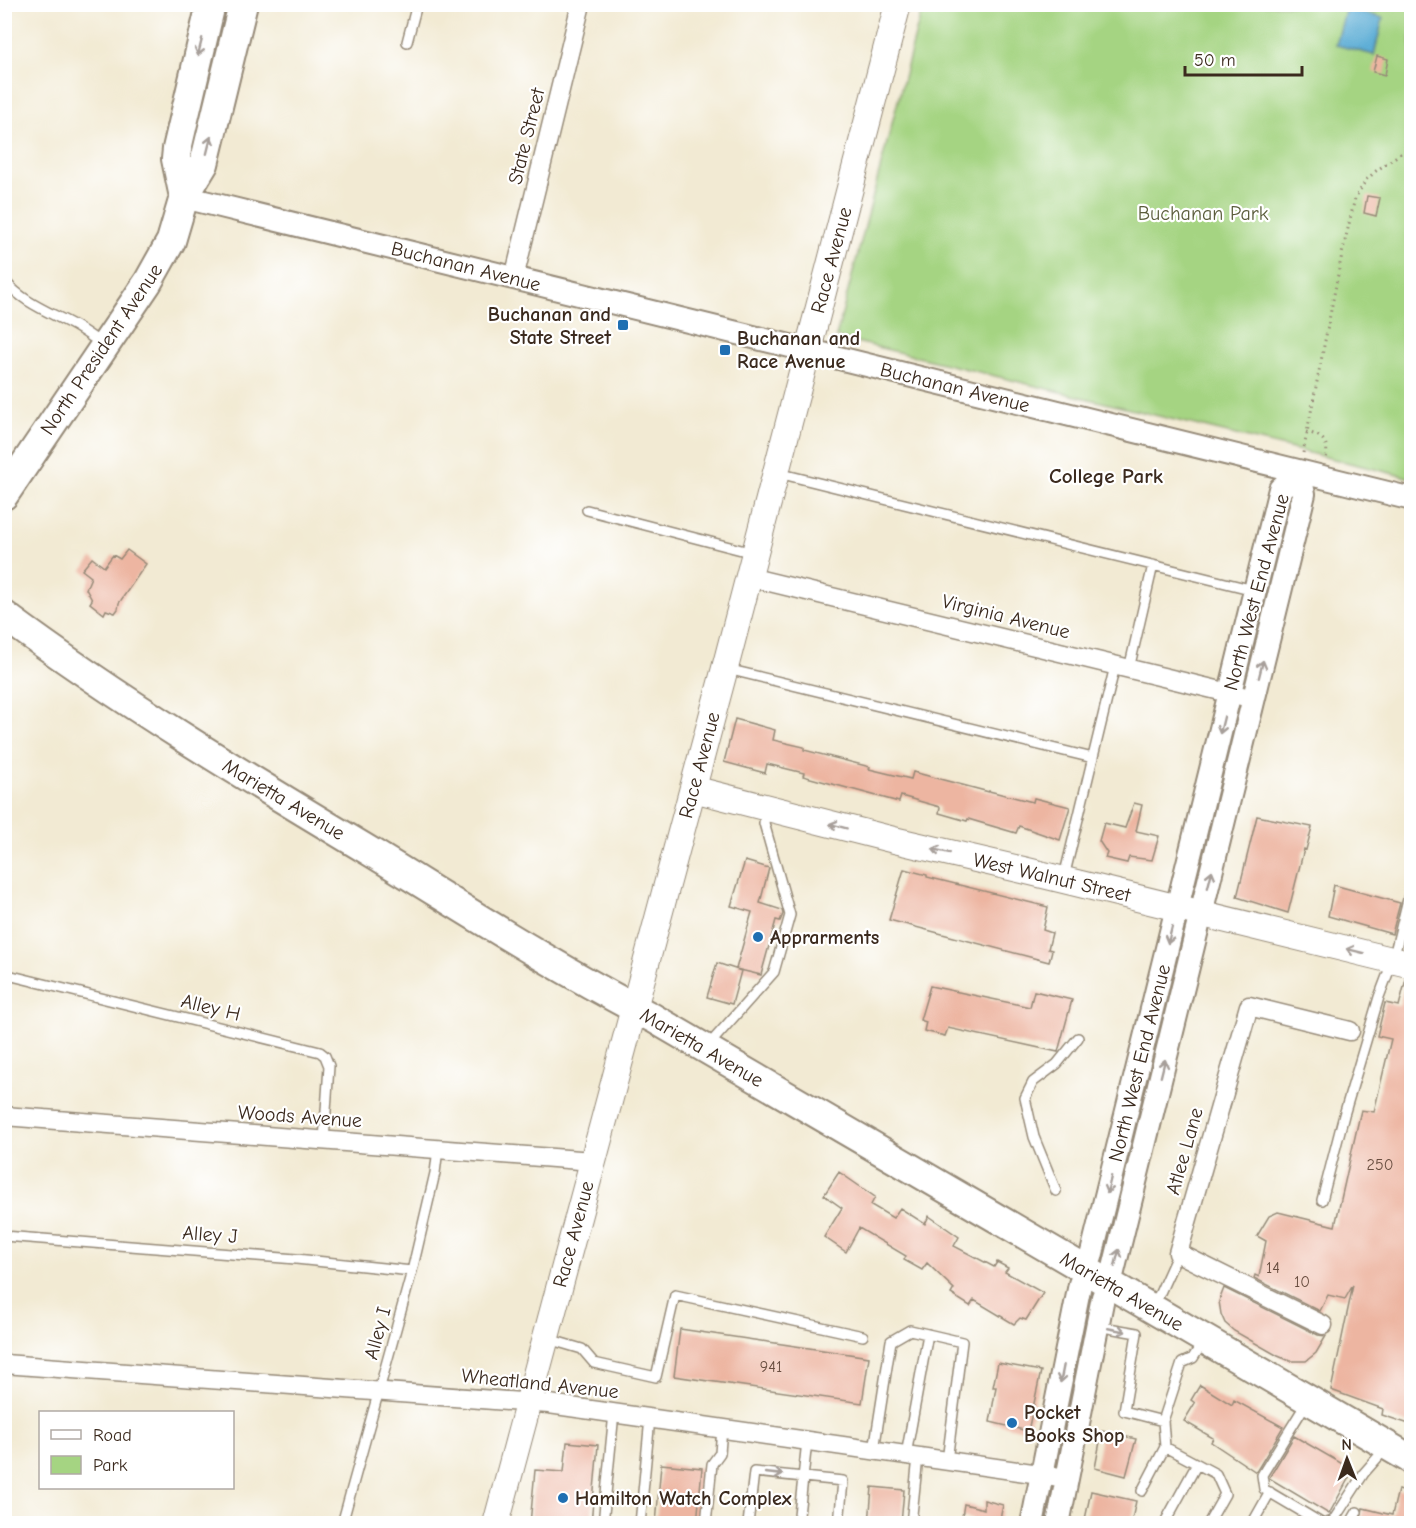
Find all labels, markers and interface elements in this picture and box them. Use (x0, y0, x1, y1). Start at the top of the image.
one-way arrow (194, 37, 206, 56)
scale bar (1185, 39, 1302, 77)
text: 50 m (1194, 50, 1236, 71)
street label: State Street (503, 84, 550, 187)
one-way arrow (203, 136, 215, 155)
park label: Buchanan Park (1138, 202, 1269, 225)
street label: Race Avenue (806, 204, 857, 316)
street label: Buchanan Avenue (389, 237, 543, 296)
street label: North President Avenue (36, 259, 167, 439)
place label: Buchanan and State Street (488, 303, 611, 349)
marker: Buchanan and State Street (616, 318, 630, 332)
place label: Buchanan and Race Avenue (737, 327, 860, 373)
marker: Buchanan and Race Avenue (718, 343, 732, 357)
street label: Buchanan Avenue (878, 358, 1032, 417)
district label: College Park (1049, 464, 1164, 488)
street label: North West End Avenue (1219, 491, 1294, 693)
street label: Virginia Avenue (939, 589, 1072, 644)
one-way arrow (1256, 660, 1268, 679)
street label: Race Avenue (674, 709, 725, 821)
one-way arrow (1215, 715, 1227, 734)
street label: Marietta Avenue (219, 754, 349, 845)
one-way arrow (829, 819, 848, 831)
one-way arrow (931, 845, 951, 856)
street label: West Walnut Street (971, 848, 1134, 907)
one-way arrow (1204, 870, 1216, 889)
one-way arrow (1164, 925, 1176, 944)
place label: Apprarments (770, 926, 879, 949)
marker: Apprarments (751, 930, 765, 944)
one-way arrow (1345, 944, 1364, 956)
street label: North West End Avenue (1104, 962, 1175, 1164)
street label: Alley H (179, 989, 243, 1026)
street label: Marietta Avenue (636, 1003, 767, 1092)
one-way arrow (1158, 1059, 1170, 1078)
street label: Woods Avenue (237, 1101, 363, 1132)
street label: Atlee Lane (1161, 1105, 1208, 1197)
house number: 250 (1367, 1156, 1393, 1174)
one-way arrow (1102, 1176, 1114, 1195)
street label: Race Avenue (548, 1178, 599, 1290)
street label: Alley J (182, 1221, 238, 1248)
street label: Marietta Avenue (1056, 1247, 1187, 1336)
one-way arrow (1111, 1248, 1123, 1267)
house number: 14 (1266, 1259, 1280, 1277)
house number: 10 (1294, 1273, 1310, 1291)
street label: Alley I (359, 1304, 396, 1362)
one-way arrow (1107, 1324, 1126, 1336)
house number: 941 (760, 1358, 782, 1376)
street label: Wheatland Avenue (460, 1364, 620, 1403)
one-way arrow (1056, 1364, 1067, 1383)
place label: Pocket Books Shop (1024, 1401, 1125, 1447)
legend (39, 1411, 234, 1489)
marker: Pocket Books Shop (1005, 1416, 1019, 1430)
text: Road (93, 1425, 132, 1446)
north arrow (1317, 1429, 1377, 1489)
text: N (1341, 1436, 1352, 1454)
text: Park (93, 1455, 128, 1476)
one-way arrow (763, 1469, 783, 1480)
place label: Hamilton Watch Complex (575, 1487, 792, 1510)
marker: Hamilton Watch Complex (556, 1491, 570, 1505)

